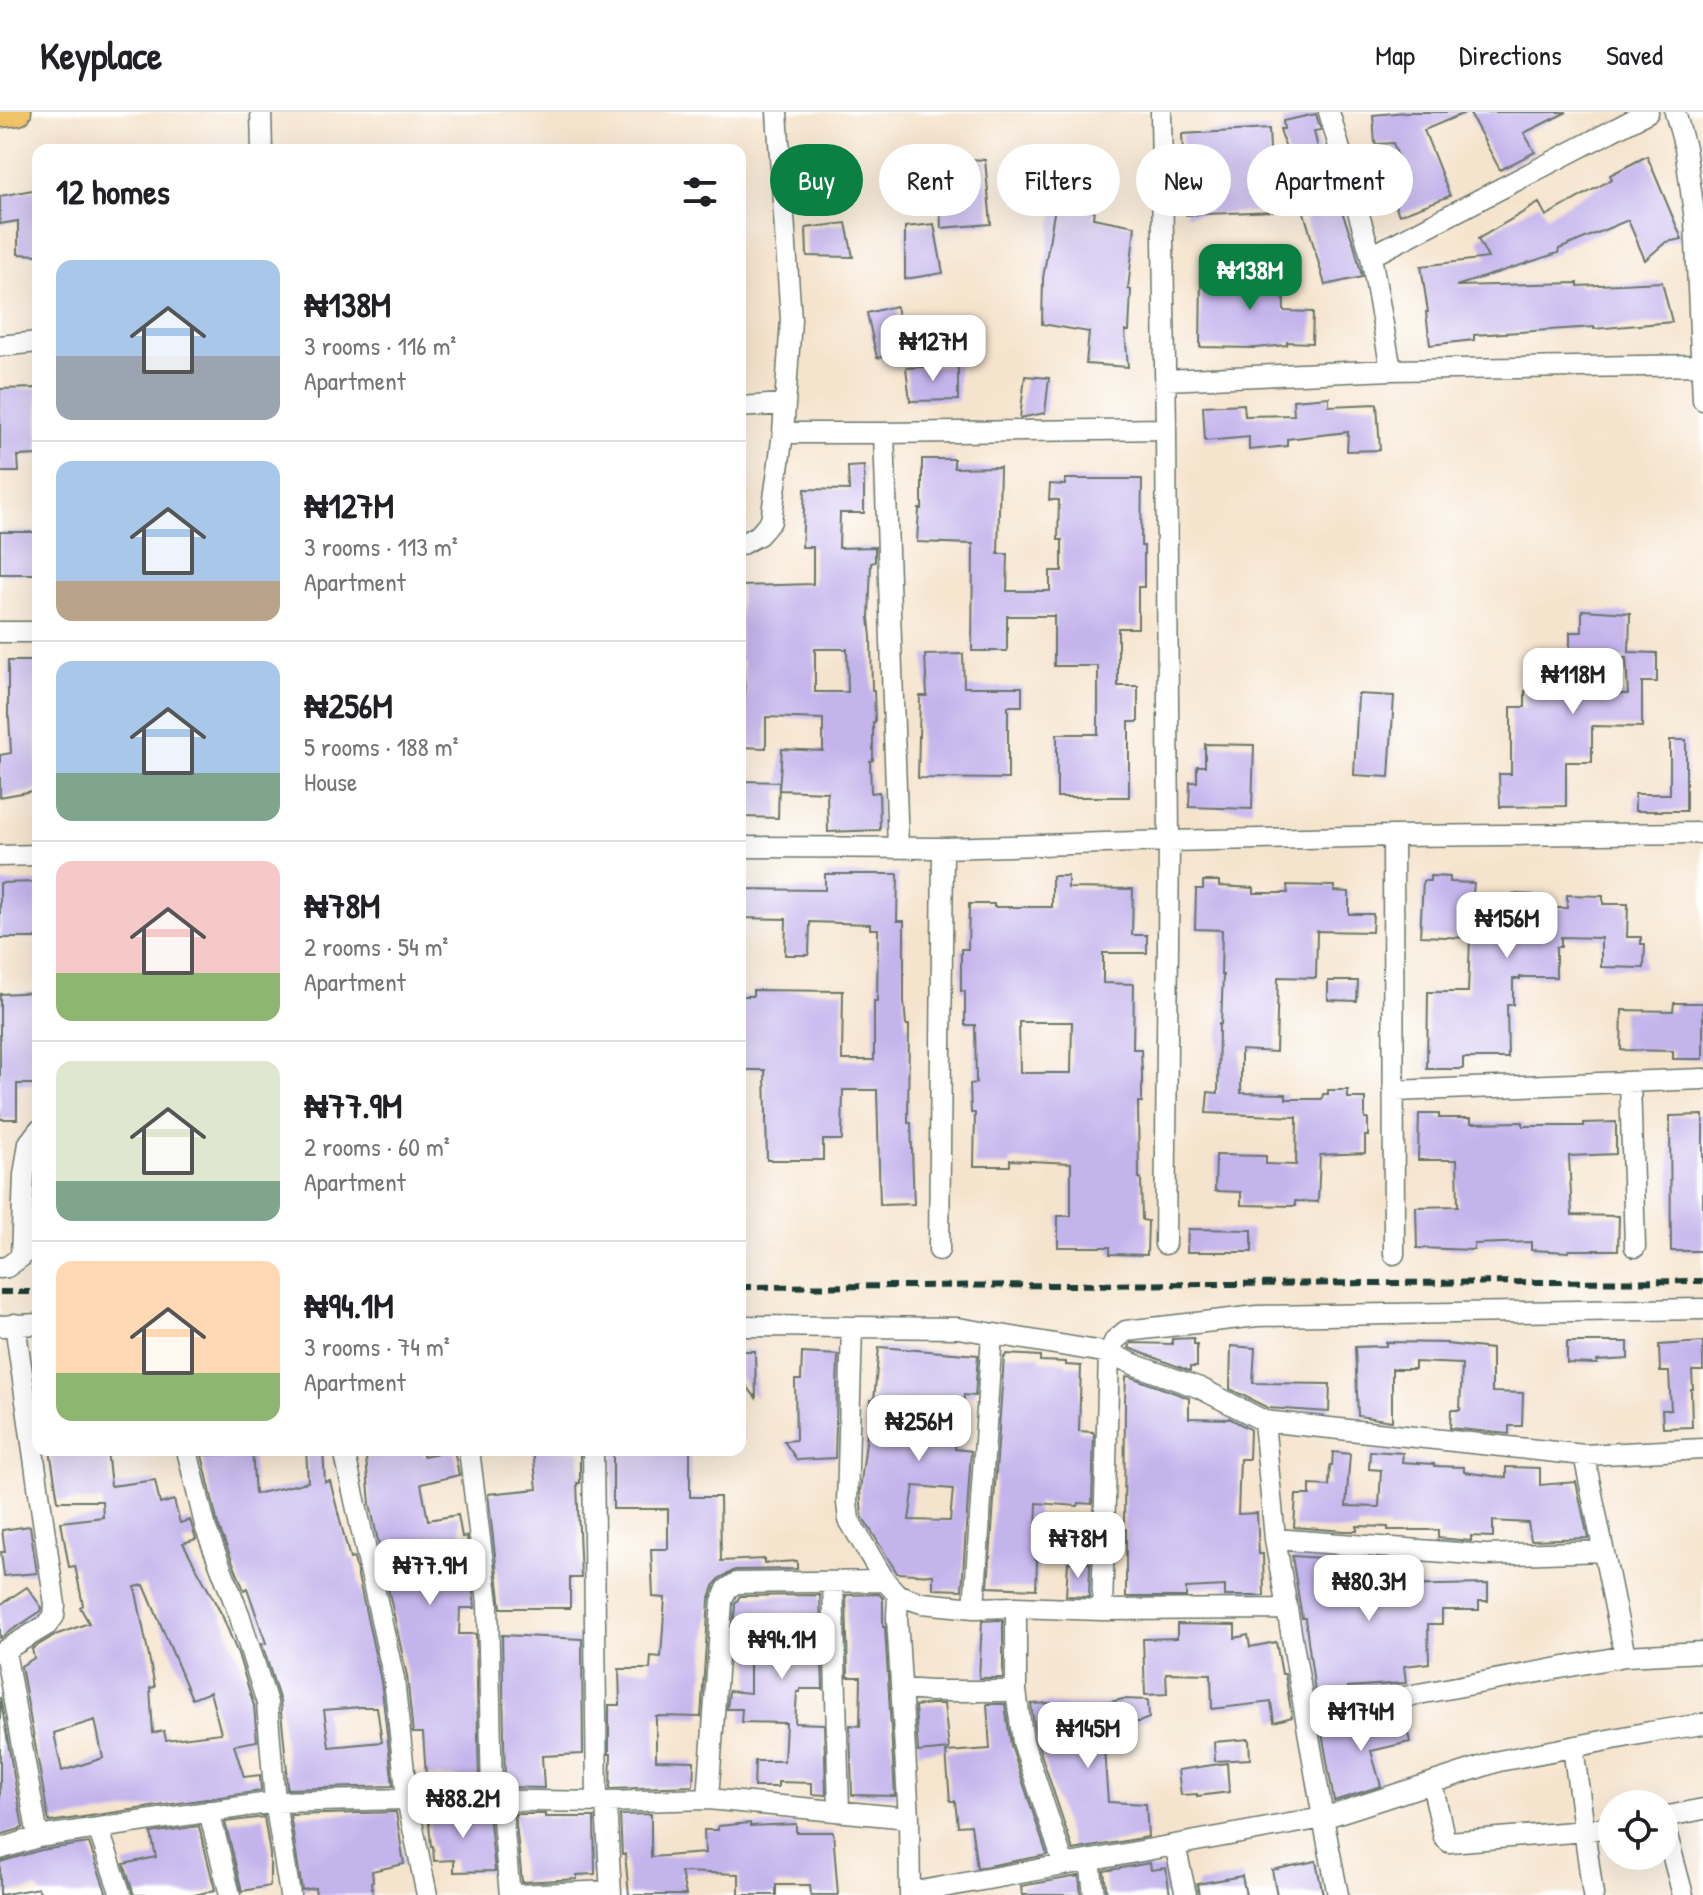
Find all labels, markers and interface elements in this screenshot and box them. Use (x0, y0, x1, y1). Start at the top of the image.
text: Keyplace (40, 29, 162, 81)
text: Map (1375, 36, 1415, 74)
text: Directions (1459, 36, 1562, 74)
text: Saved (1606, 36, 1663, 74)
chip: Buy (770, 144, 863, 216)
chip: Rent (879, 144, 981, 216)
chip: Filters (997, 144, 1120, 216)
chip: New (1136, 144, 1231, 216)
chip: Apartment (1247, 144, 1413, 216)
text: 12 homes (56, 169, 170, 215)
icon: filters (678, 170, 722, 214)
pin: ₦138M (1194, 244, 1306, 312)
text: ₦138M (1217, 252, 1283, 287)
text: ₦138M (304, 282, 391, 328)
icon: home (120, 292, 216, 388)
pin: ₦127M (877, 315, 989, 383)
text: ₦127M (899, 323, 967, 358)
text: 3 rooms · 116 m² (304, 328, 456, 363)
text: Apartment (304, 363, 406, 398)
text: ₦127M (304, 483, 394, 529)
icon: home (120, 493, 216, 589)
text: 3 rooms · 113 m² (304, 529, 458, 564)
text: Apartment (304, 564, 406, 599)
pin: ₦118M (1517, 648, 1629, 716)
text: ₦118M (1541, 656, 1605, 691)
text: ₦256M (304, 683, 393, 729)
icon: home (120, 693, 216, 789)
text: 5 rooms · 188 m² (304, 729, 458, 764)
text: House (304, 764, 357, 799)
text: ₦78M (304, 883, 380, 929)
pin: ₦156M (1451, 892, 1563, 960)
icon: home (120, 893, 216, 989)
text: ₦156M (1474, 900, 1540, 935)
text: 2 rooms · 54 m² (304, 929, 448, 964)
text: Apartment (304, 964, 406, 999)
text: ₦77.9M (304, 1083, 402, 1129)
icon: home (120, 1093, 216, 1189)
text: 2 rooms · 60 m² (304, 1129, 450, 1164)
text: Apartment (304, 1164, 406, 1199)
text: ₦94.1M (304, 1283, 394, 1329)
icon: home (120, 1293, 216, 1389)
text: 3 rooms · 74 m² (304, 1329, 450, 1364)
text: Apartment (304, 1364, 406, 1399)
pin: ₦256M (863, 1395, 975, 1463)
text: ₦256M (885, 1403, 953, 1438)
pin: ₦78M (1031, 1512, 1125, 1580)
text: ₦78M (1049, 1520, 1107, 1555)
pin: ₦77.9M (365, 1539, 495, 1607)
text: ₦77.9M (392, 1547, 468, 1582)
pin: ₦80.3M (1304, 1555, 1434, 1623)
text: ₦80.3M (1332, 1563, 1406, 1598)
pin: ₦94.1M (717, 1613, 847, 1681)
text: ₦94.1M (748, 1621, 816, 1656)
pin: ₦174M (1305, 1685, 1417, 1753)
text: ₦174M (1328, 1693, 1394, 1728)
pin: ₦145M (1032, 1702, 1144, 1770)
text: ₦145M (1056, 1710, 1120, 1745)
pin: ₦88.2M (398, 1772, 528, 1840)
text: ₦88.2M (426, 1780, 500, 1815)
map controls (1598, 1790, 1678, 1870)
button: locate (1598, 1790, 1678, 1870)

